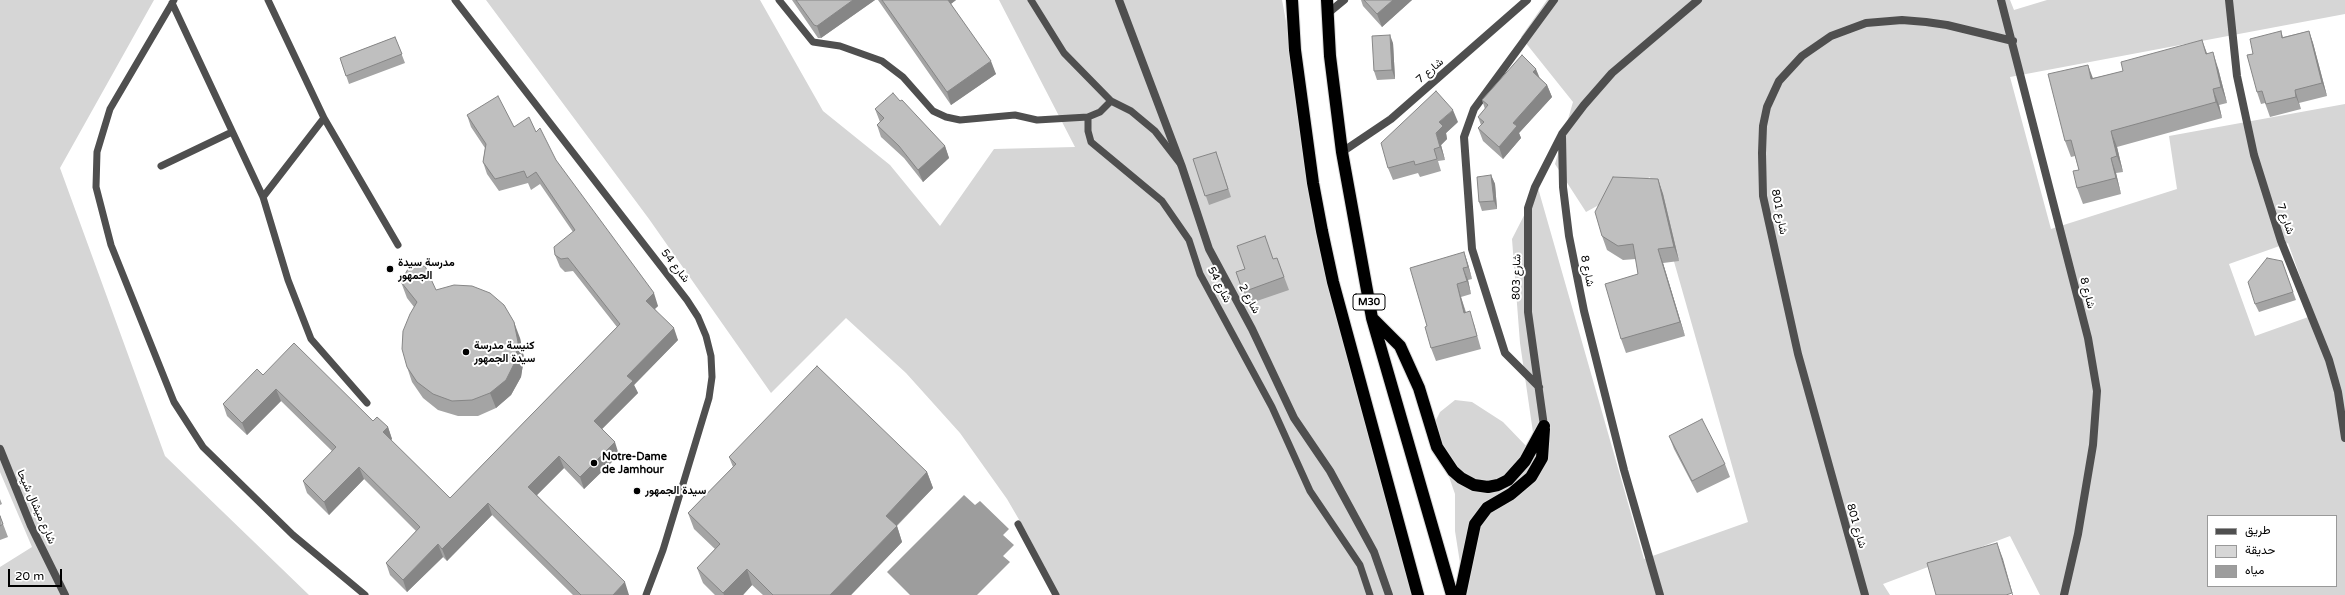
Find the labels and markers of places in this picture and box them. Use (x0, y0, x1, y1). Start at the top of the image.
place label: مدرسة سيدة الجمهور (398, 256, 455, 282)
marker: مدرسة سيدة الجمهور (385, 264, 395, 274)
place label: كنيسة مدرسة سيدة الجمهور (474, 339, 535, 365)
marker: كنيسة مدرسة سيدة الجمهور (461, 347, 471, 357)
place label: Notre-Dame de Jamhour (602, 450, 667, 476)
marker: Notre-Dame de Jamhour (589, 458, 599, 468)
place label: سيدة الجمهور (645, 484, 706, 498)
marker: سيدة الجمهور (632, 486, 642, 496)

